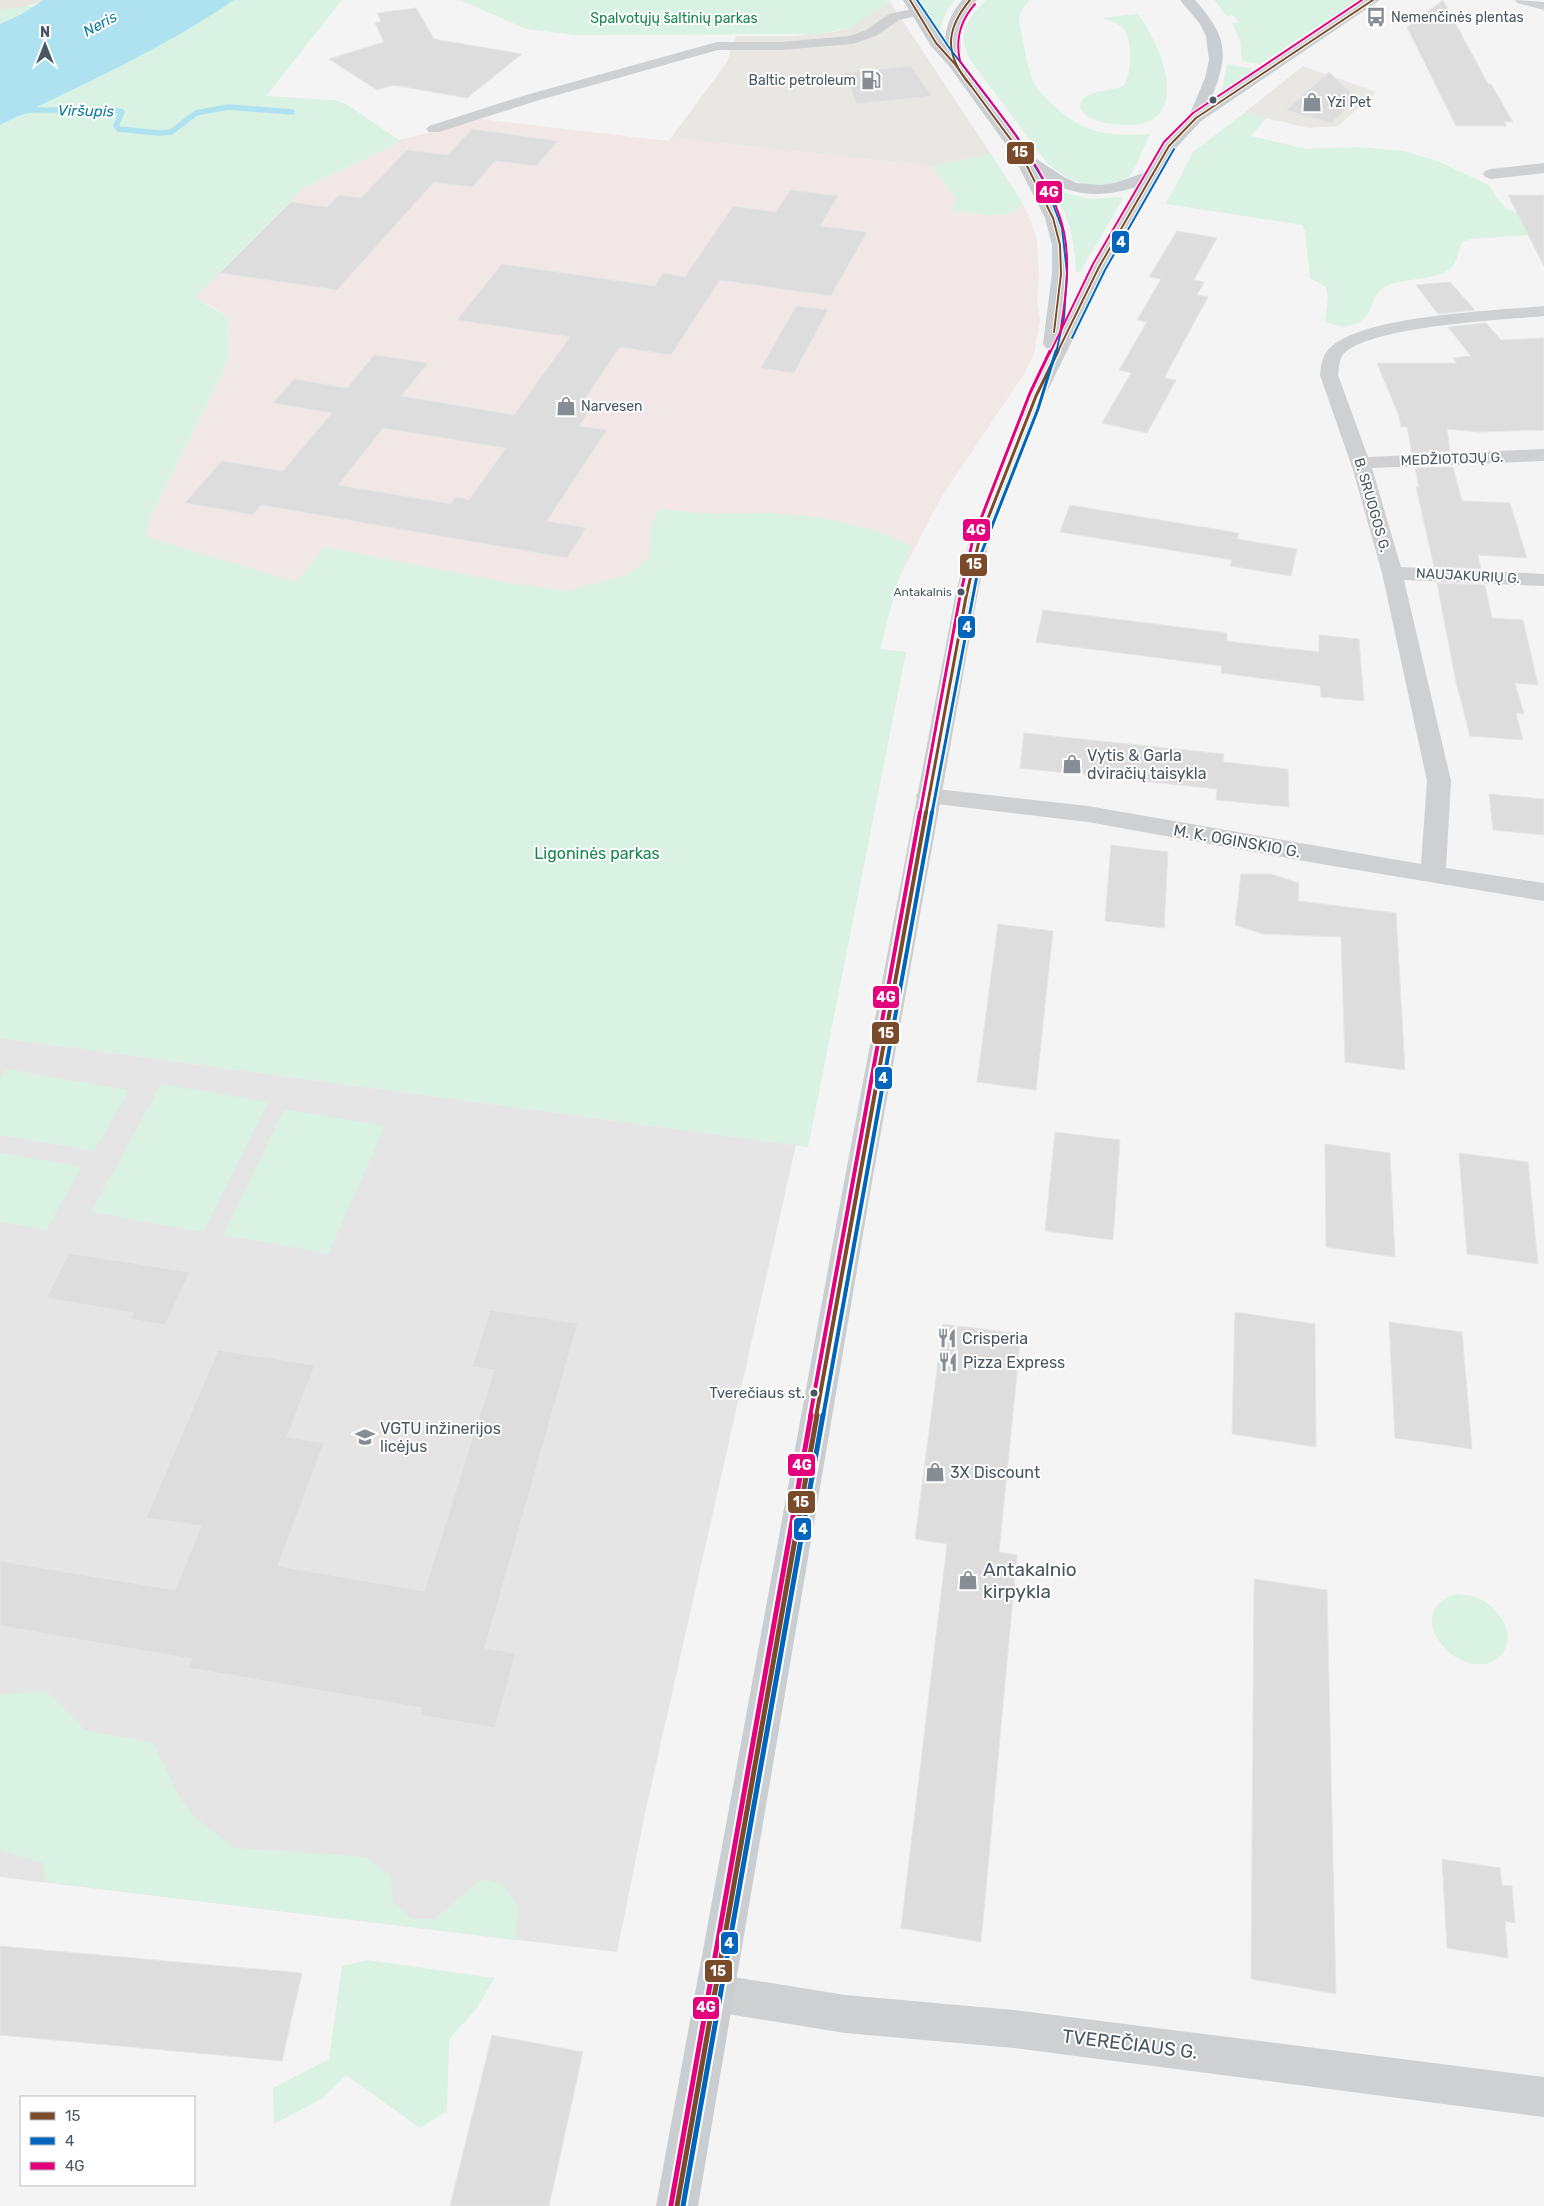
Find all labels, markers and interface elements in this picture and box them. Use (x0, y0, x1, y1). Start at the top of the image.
bus stop icon: Nemenčinės plentas (1365, 6, 1387, 28)
water label: Neris (80, 7, 120, 41)
place label: Nemenčinės plentas (1391, 9, 1524, 26)
park label: Spalvotųjų šaltinių parkas (590, 10, 758, 27)
north arrow (20, 20, 70, 70)
text: N (40, 24, 50, 41)
fuel station icon: Baltic petroleum (860, 69, 882, 91)
place label: Baltic petroleum (749, 72, 856, 89)
shop icon: Yzi Pet (1301, 91, 1323, 113)
place label: Yzi Pet (1327, 94, 1372, 111)
unlabelled marker (1208, 95, 1218, 105)
water label: Viršupis (58, 102, 115, 120)
line badge: 15 (1006, 141, 1035, 165)
text: 15 (1012, 144, 1028, 161)
line badge: 4G (1035, 180, 1063, 204)
text: 4G (1039, 184, 1059, 201)
line badge: 4 (1111, 230, 1130, 254)
text: 4 (1116, 234, 1126, 251)
shop icon: Narvesen (555, 395, 577, 417)
place label: Narvesen (581, 398, 643, 415)
street label: MEDŽIOTOJŲ G. (1400, 448, 1504, 469)
street label: B. SRUOGOS G. (1350, 456, 1394, 554)
line badge: 4G (962, 518, 991, 542)
text: 4G (966, 522, 986, 539)
line badge: 15 (959, 553, 988, 577)
text: 15 (966, 556, 982, 573)
street label: NAUJAKURIŲ G. (1416, 565, 1520, 587)
place label: Antakalnis (894, 585, 952, 599)
marker: Antakalnis (956, 587, 966, 597)
line badge: 4 (957, 615, 976, 639)
text: 4 (962, 619, 972, 636)
place label: Vytis & Garla dviračių taisykla (1087, 746, 1207, 783)
shop icon: Vytis & Garla dviračių taisykla (1061, 753, 1083, 775)
street label: M. K. OGINSKIO G. (1172, 820, 1302, 862)
park label: Ligoninės parkas (534, 844, 660, 863)
line badge: 4G (872, 985, 900, 1009)
text: 4G (876, 989, 896, 1006)
line badge: 15 (871, 1021, 900, 1045)
text: 15 (878, 1025, 894, 1042)
line badge: 4 (874, 1066, 893, 1090)
text: 4 (878, 1070, 888, 1087)
restaurant icon: Crisperia (936, 1327, 958, 1349)
place label: Crisperia (962, 1329, 1028, 1348)
restaurant icon: Pizza Express (937, 1351, 959, 1373)
place label: Pizza Express (963, 1353, 1065, 1372)
place label: Tverečiaus st. (709, 1384, 805, 1402)
marker: Tverečiaus st. (809, 1388, 819, 1398)
place label: VGTU inžinerijos licėjus (380, 1419, 501, 1456)
school or university icon: VGTU inžinerijos licėjus (354, 1426, 376, 1448)
line badge: 4G (787, 1453, 816, 1477)
text: 4G (792, 1457, 812, 1474)
shop icon: 3X Discount (924, 1461, 946, 1483)
place label: 3X Discount (950, 1463, 1040, 1482)
line badge: 15 (787, 1490, 816, 1514)
text: 15 (793, 1494, 809, 1511)
line badge: 4 (793, 1517, 812, 1541)
text: 4 (798, 1521, 808, 1538)
place label: Antakalnio kirpykla (983, 1558, 1077, 1603)
shop icon: Antakalnio kirpykla (957, 1569, 979, 1591)
line badge: 4 (720, 1931, 739, 1955)
text: 4 (724, 1935, 734, 1952)
line badge: 15 (704, 1959, 733, 1983)
text: 15 (710, 1963, 726, 1980)
line badge: 4G (692, 1996, 720, 2020)
text: 4G (696, 1999, 716, 2016)
street label: TVEREČIAUS G. (1061, 2024, 1199, 2064)
legend (20, 2096, 195, 2186)
text: 15 (65, 2107, 80, 2125)
text: 4 (65, 2132, 74, 2150)
text: 4G (65, 2157, 85, 2175)

